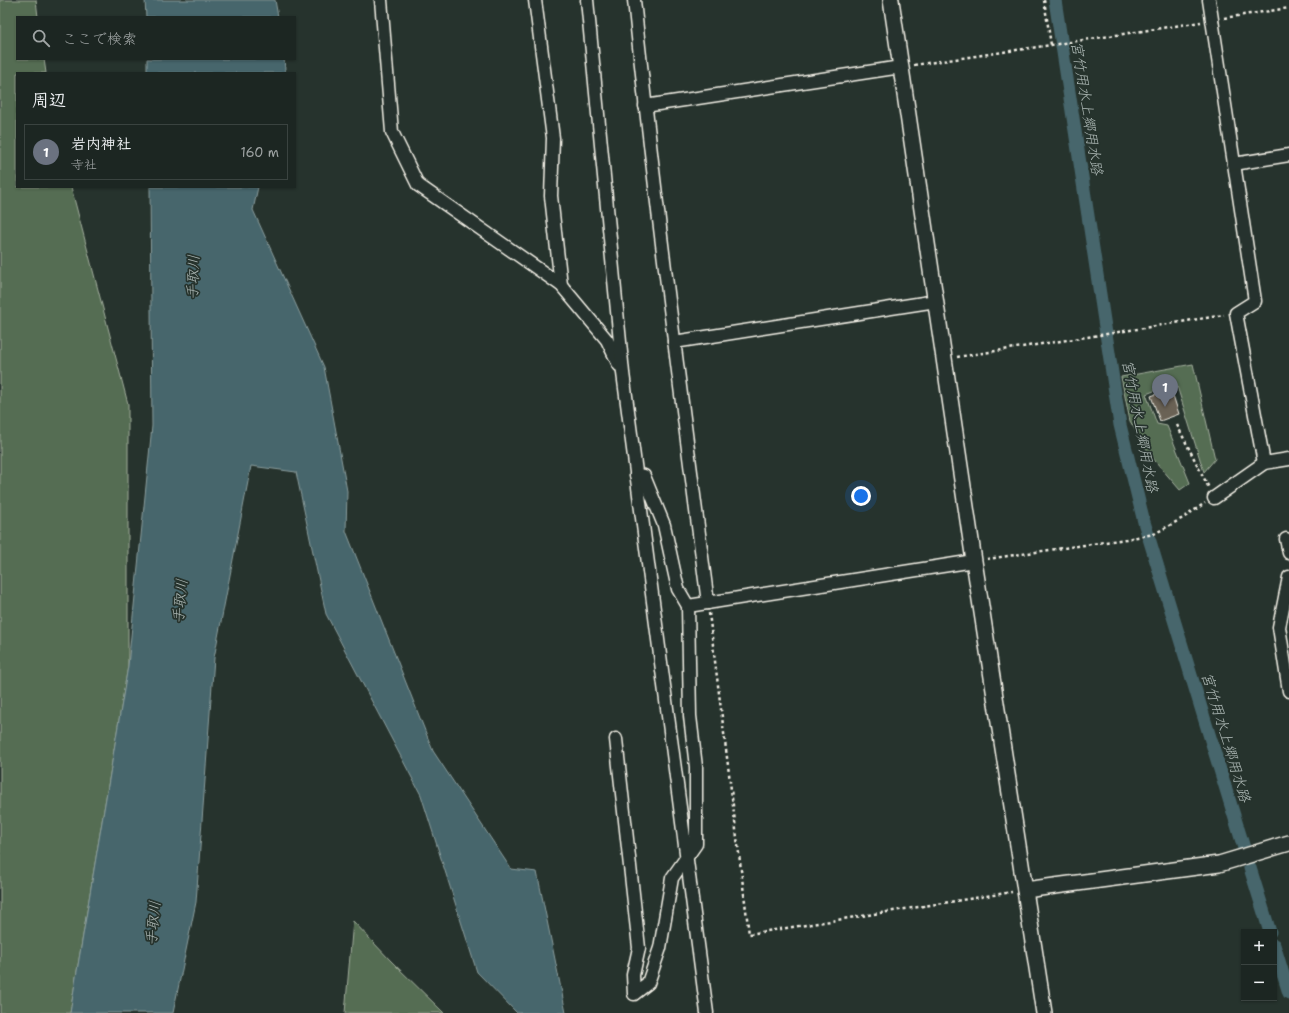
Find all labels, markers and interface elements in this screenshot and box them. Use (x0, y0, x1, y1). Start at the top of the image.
search box (16, 16, 296, 60)
icon: search (30, 27, 52, 49)
text: ここで検索 (62, 29, 137, 49)
water label: 宮竹用水上郷用水路 (1067, 40, 1108, 177)
text: 周辺 (32, 89, 66, 111)
text: 岩内神社 (71, 134, 131, 154)
text: 1 (43, 144, 49, 161)
text: 160 m (241, 144, 279, 161)
text: 寺社 (71, 156, 97, 173)
water label: 手取川 (182, 254, 204, 300)
water label: 宮竹用水上郷用水路 (1117, 358, 1163, 495)
pin: 1 (1152, 374, 1178, 407)
your location (851, 486, 871, 506)
water label: 手取川 (168, 578, 192, 624)
water label: 宮竹用水上郷用水路 (1197, 670, 1256, 805)
water label: 手取川 (141, 900, 165, 946)
map controls (1241, 929, 1277, 1001)
button: + (1241, 929, 1277, 965)
button: − (1241, 965, 1277, 1001)

